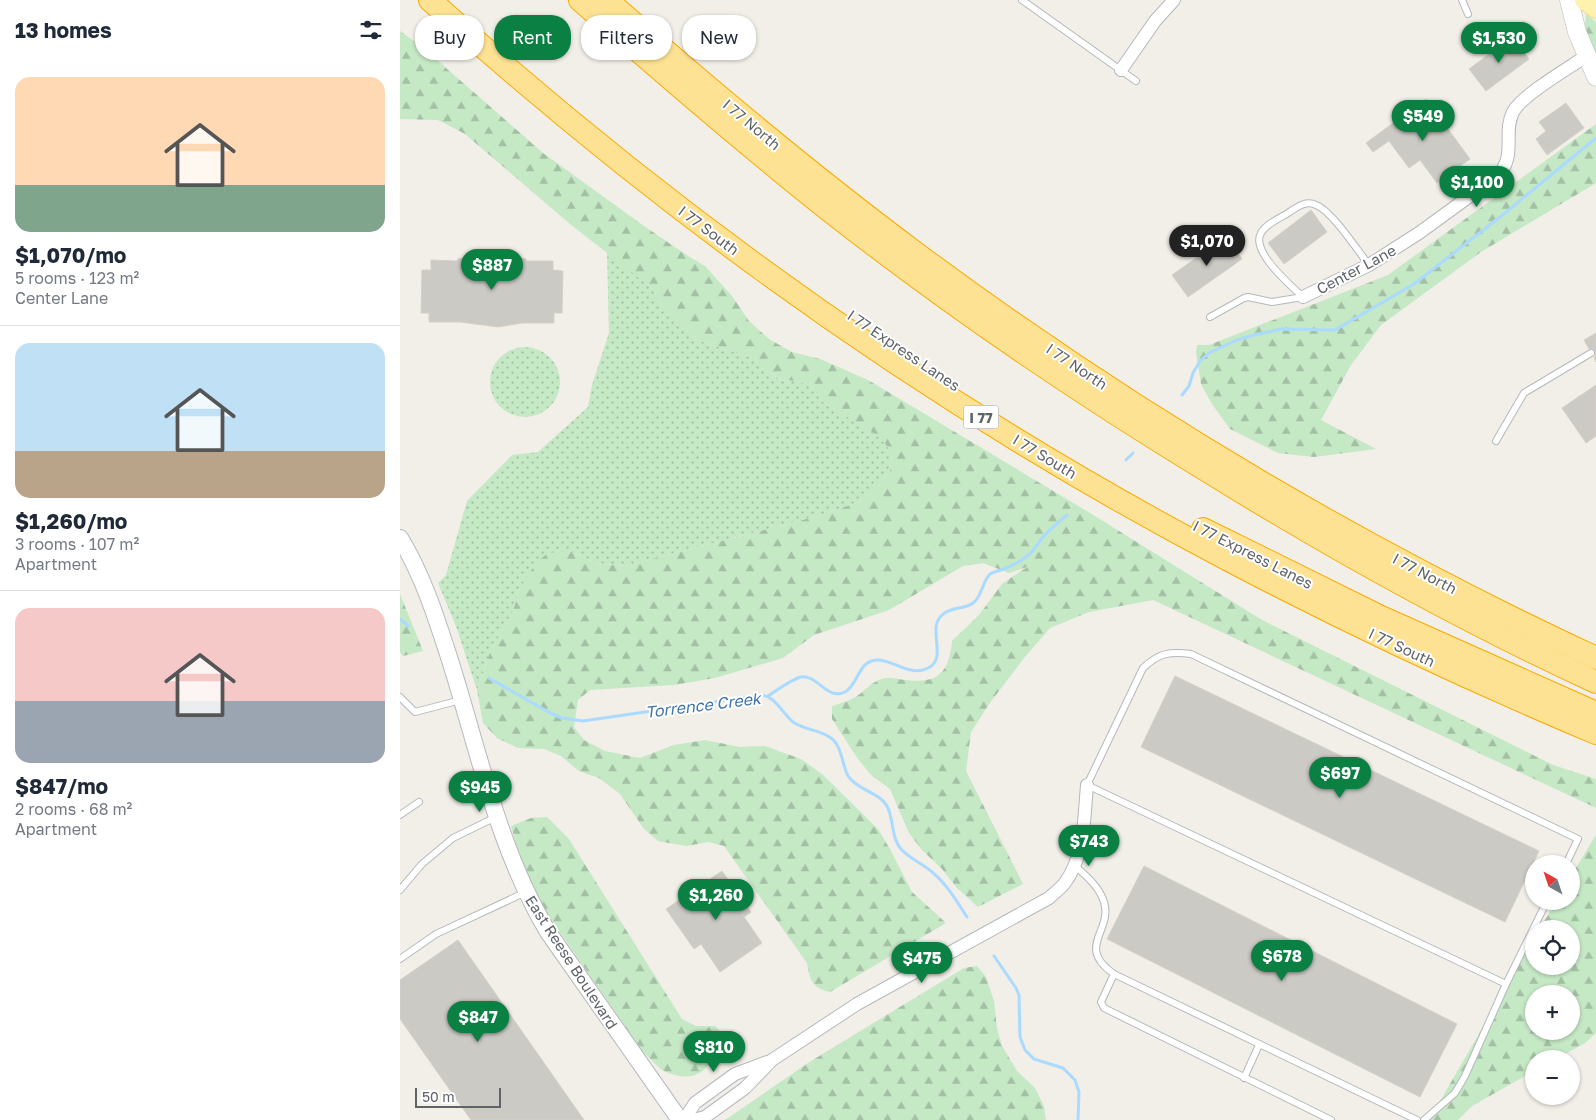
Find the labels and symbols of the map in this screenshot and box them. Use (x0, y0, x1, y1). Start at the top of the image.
pin: $1,530 (1458, 22, 1540, 64)
street label: I 77 North (719, 95, 785, 153)
pin: $549 (1393, 100, 1453, 142)
pin: $1,100 (1436, 166, 1518, 208)
street label: I 77 South (675, 201, 743, 259)
pin: $1,070 (1166, 224, 1248, 267)
street label: Center Lane (1313, 240, 1399, 297)
pin: $887 (462, 248, 522, 291)
street label: I 77 Express Lanes (844, 306, 964, 394)
street label: I 77 North (1043, 339, 1111, 393)
road number: I 77 (964, 406, 998, 428)
street label: I 77 South (1010, 430, 1080, 482)
street label: I 77 Express Lanes (1190, 516, 1316, 592)
street label: I 77 North (1390, 549, 1460, 597)
street label: I 77 South (1366, 624, 1438, 670)
water label: Torrence Creek (644, 688, 764, 722)
pin: $697 (1310, 756, 1370, 799)
pin: $945 (450, 770, 510, 813)
pin: $743 (1059, 824, 1119, 867)
north arrow (1525, 855, 1580, 910)
pin: $1,260 (675, 878, 757, 921)
street label: East Reese Boulevard (522, 892, 622, 1032)
pin: $678 (1252, 940, 1312, 982)
pin: $475 (892, 942, 952, 984)
pin: $847 (448, 1000, 508, 1043)
pin: $810 (684, 1030, 744, 1073)
scale bar (415, 1085, 501, 1108)

